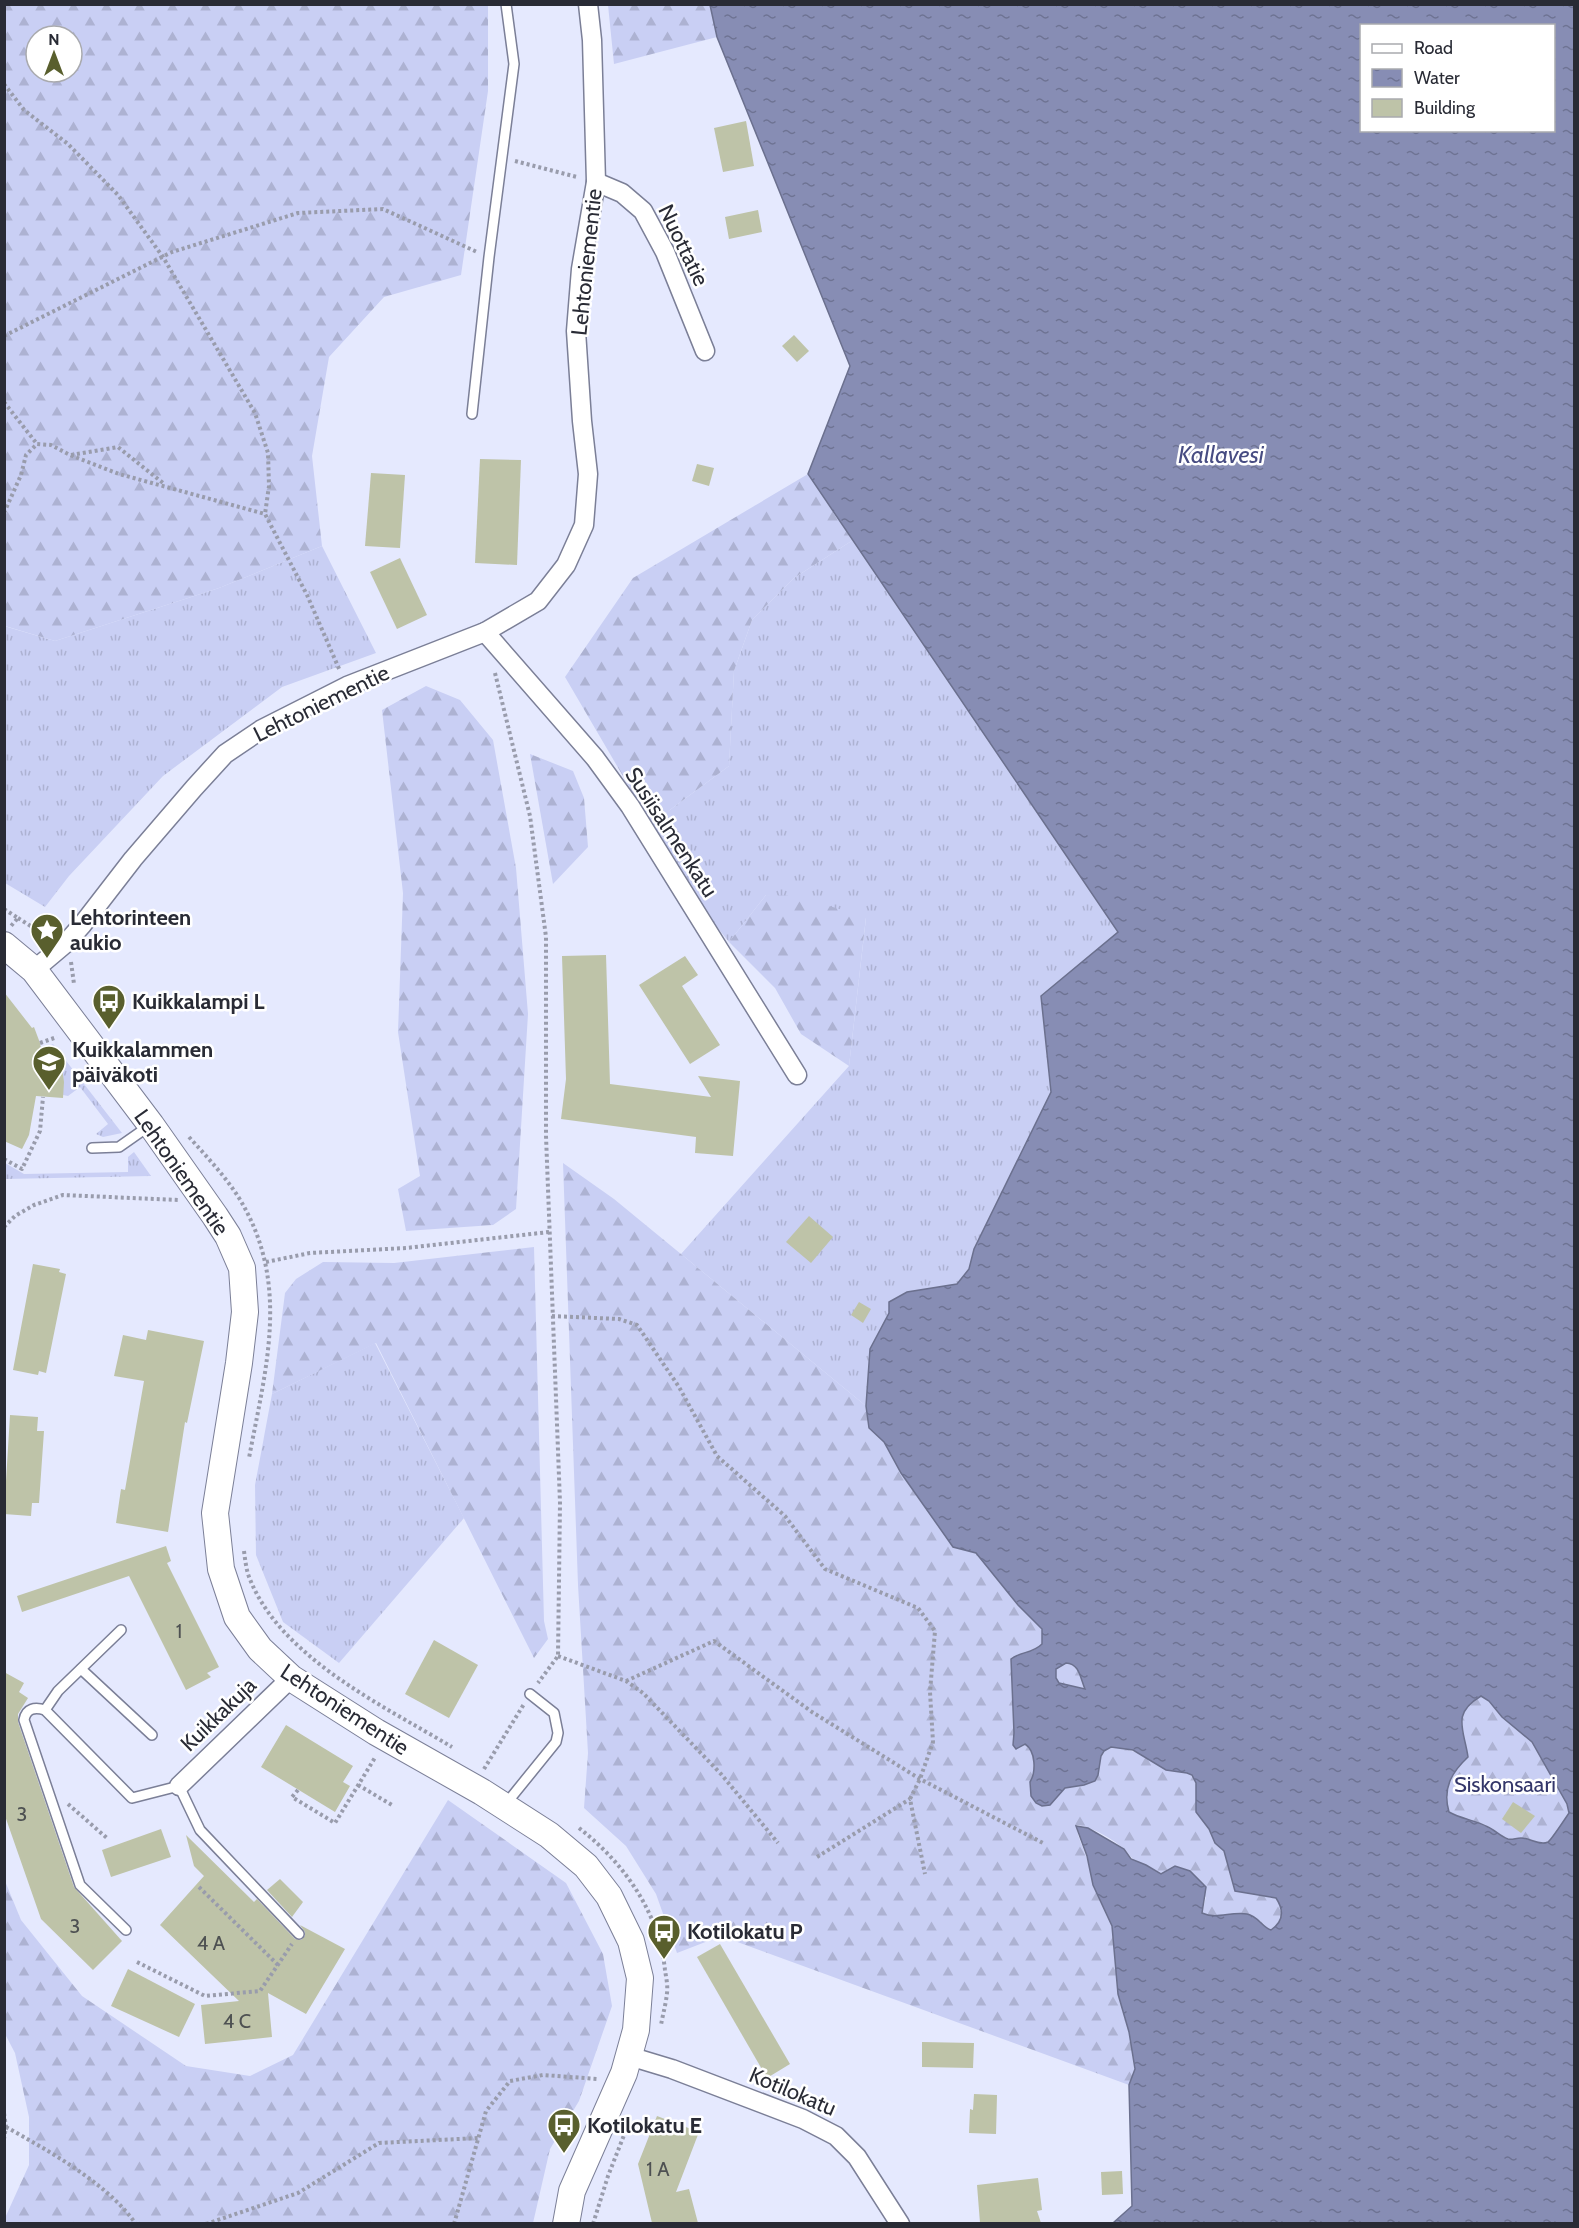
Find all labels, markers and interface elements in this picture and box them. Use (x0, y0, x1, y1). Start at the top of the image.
north arrow (24, 24, 84, 84)
legend (1360, 24, 1555, 132)
text: N (48, 30, 60, 49)
text: Road (1414, 37, 1453, 59)
text: Water (1414, 67, 1460, 89)
text: Building (1414, 97, 1476, 119)
street label: Lehtoniementie (565, 187, 608, 337)
street label: Nuottatie (652, 200, 715, 290)
water label: Kallavesi (1178, 440, 1265, 469)
street label: Lehtoniementie (249, 659, 393, 748)
street label: Susiisalmenkatu (620, 762, 724, 902)
place label: Lehtorinteen aukio (70, 904, 191, 956)
place icon: Lehtorinteen aukio (29, 912, 65, 959)
bus stop icon: Kuikkalampi L (91, 983, 127, 1030)
place label: Kuikkalampi L (132, 988, 264, 1015)
place label: Kuikkalammen päiväkoti (72, 1036, 213, 1088)
school or university icon: Kuikkalammen päiväkoti (31, 1044, 67, 1091)
street label: Lehtoniementie (128, 1104, 235, 1240)
house number: 1 (176, 1619, 182, 1643)
street label: Lehtoniementie (276, 1658, 414, 1761)
street label: Kuikkakuja (175, 1671, 262, 1757)
park label: Siskonsaari (1454, 1771, 1556, 1798)
house number: 3 (17, 1802, 27, 1826)
bus stop icon: Kotilokatu P (646, 1913, 682, 1960)
house number: 3 (70, 1914, 80, 1938)
place label: Kotilokatu P (687, 1918, 803, 1945)
house number: 4 A (197, 1931, 226, 1955)
house number: 4 C (223, 2009, 251, 2033)
street label: Kotilokatu (745, 2061, 840, 2122)
bus stop icon: Kotilokatu E (546, 2107, 582, 2154)
place label: Kotilokatu E (587, 2112, 702, 2139)
house number: 1 A (646, 2157, 670, 2181)

